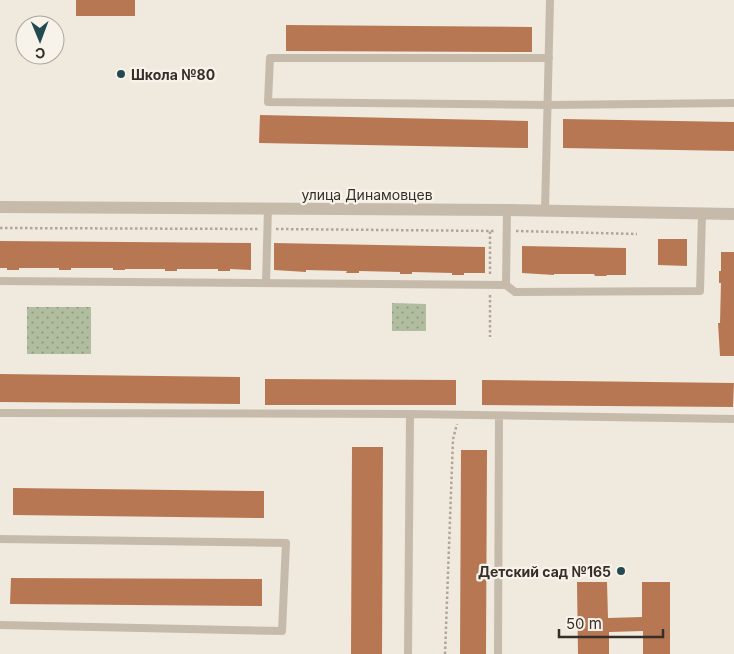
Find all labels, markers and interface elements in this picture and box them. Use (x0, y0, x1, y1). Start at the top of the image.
north arrow (15, 15, 65, 65)
text: С (35, 45, 46, 62)
place label: Школа №80 (131, 66, 215, 83)
marker: Школа №80 (115, 68, 127, 80)
street label: улица Динамовцев (301, 186, 433, 203)
place label: Детский сад №165 (478, 563, 611, 580)
marker: Детский сад №165 (615, 565, 627, 577)
scale bar (559, 606, 663, 638)
text: 50 m (566, 614, 602, 633)

